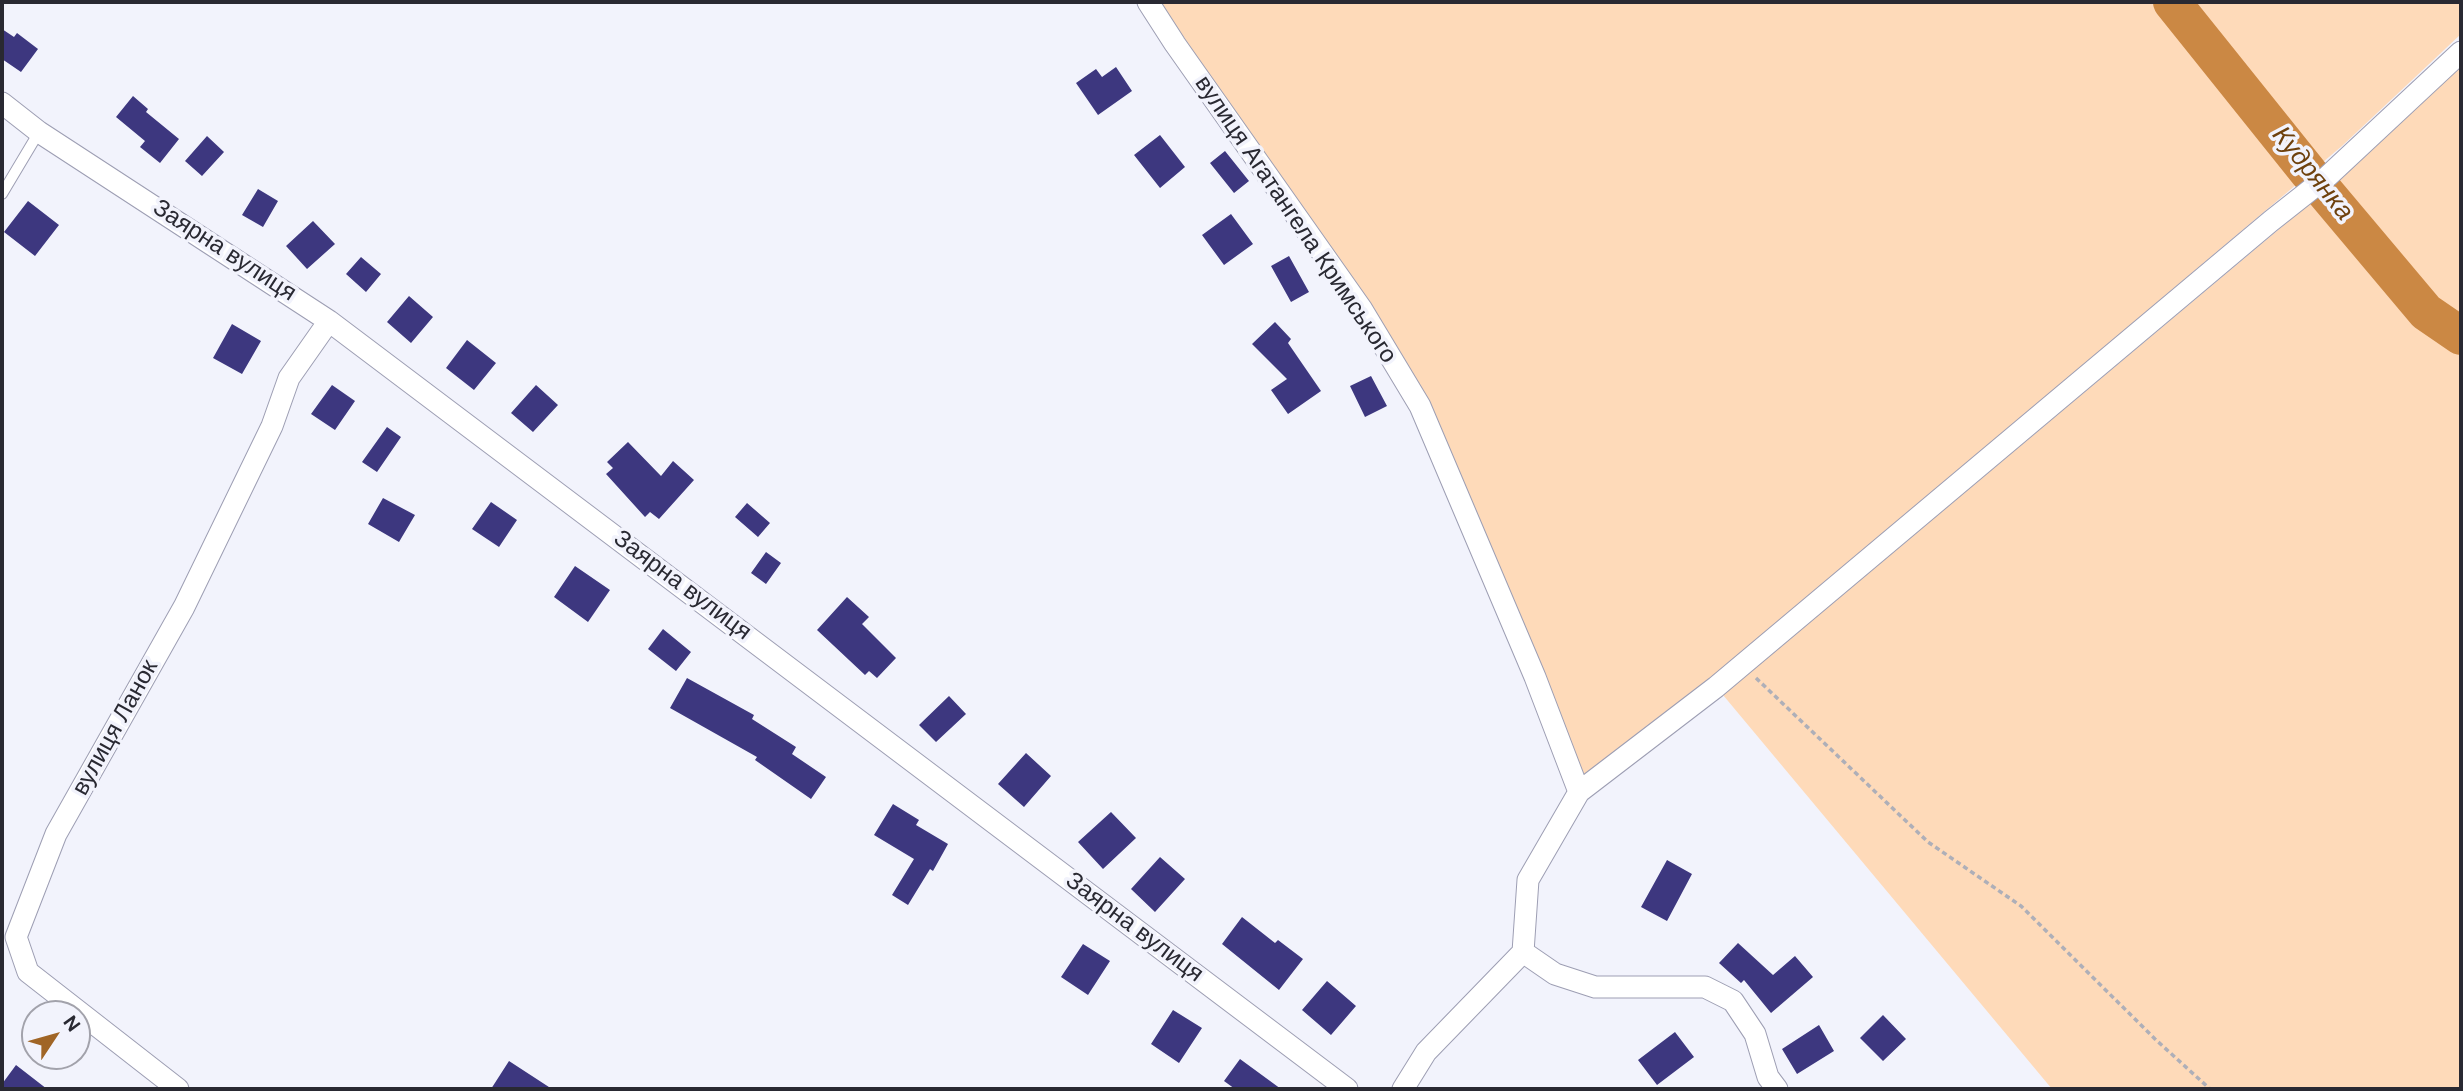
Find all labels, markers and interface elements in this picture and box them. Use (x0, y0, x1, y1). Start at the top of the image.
street label: вулиця Агатангела Кримського (1188, 71, 1402, 369)
water label: Кудрянка (2265, 121, 2359, 227)
street label: Заярна вулиця (147, 194, 301, 308)
street label: Заярна вулиця (607, 525, 757, 647)
street label: вулиця Ланок (67, 655, 165, 801)
street label: Заярна вулиця (1059, 867, 1209, 989)
north arrow (21, 1000, 91, 1070)
text: N (58, 1011, 86, 1036)

